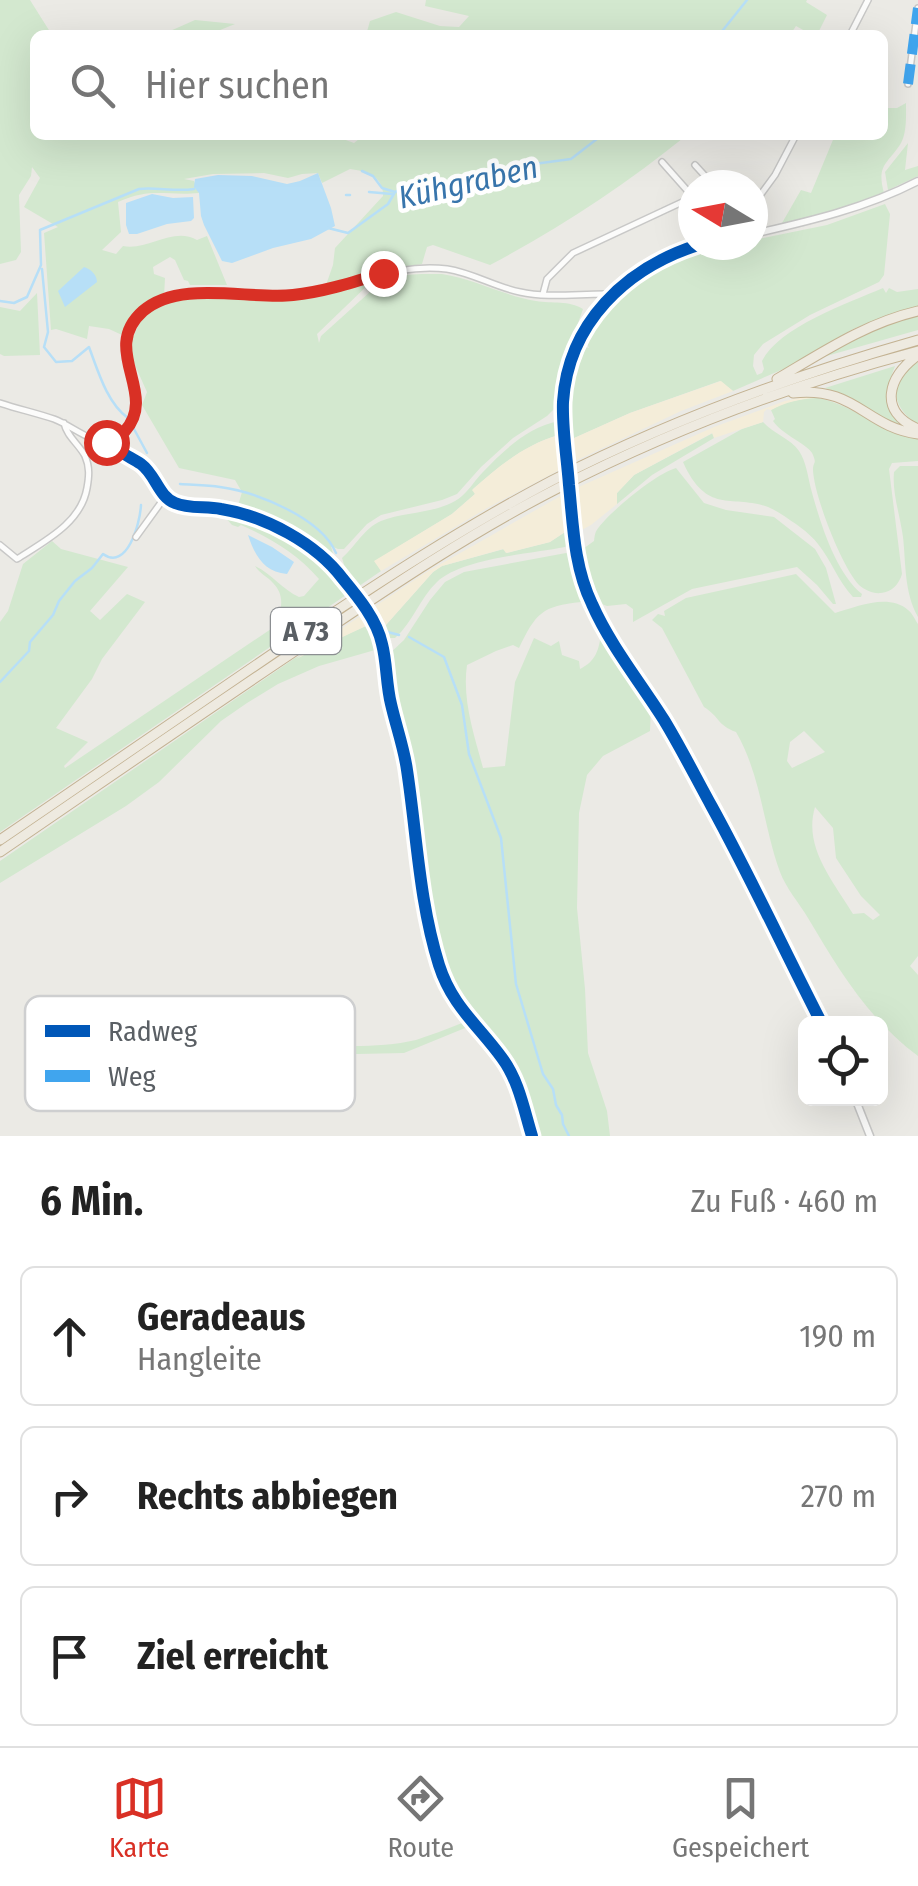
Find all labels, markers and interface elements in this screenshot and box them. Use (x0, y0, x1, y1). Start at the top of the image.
search box (30, 30, 888, 140)
icon: search (65, 58, 120, 113)
text: Hier suchen (145, 62, 330, 108)
water label: Kühgraben (394, 147, 542, 217)
north arrow (678, 170, 768, 260)
route end (361, 251, 407, 297)
route start (84, 420, 130, 466)
road number: A 73 (271, 608, 341, 654)
legend (25, 996, 355, 1111)
text: Radweg (108, 1015, 198, 1048)
map controls (798, 1016, 888, 1106)
button: locate (798, 1016, 888, 1106)
text: Weg (108, 1060, 157, 1093)
text: 6 Min. (40, 1176, 143, 1226)
text: Zu Fuß · 460 m (691, 1182, 878, 1220)
text: Geradeaus (137, 1294, 305, 1340)
icon: ahead (42, 1309, 97, 1364)
text: 190 m (799, 1317, 876, 1355)
text: Hangleite (137, 1340, 262, 1378)
icon: right (42, 1469, 97, 1524)
text: Rechts abbiegen (137, 1473, 398, 1519)
text: 270 m (801, 1477, 876, 1515)
icon: arrive (42, 1629, 97, 1684)
text: Ziel erreicht (137, 1633, 328, 1679)
tab: Karte (109, 1771, 170, 1864)
tab: Route (387, 1771, 454, 1864)
tab: Gespeichert (672, 1771, 809, 1864)

